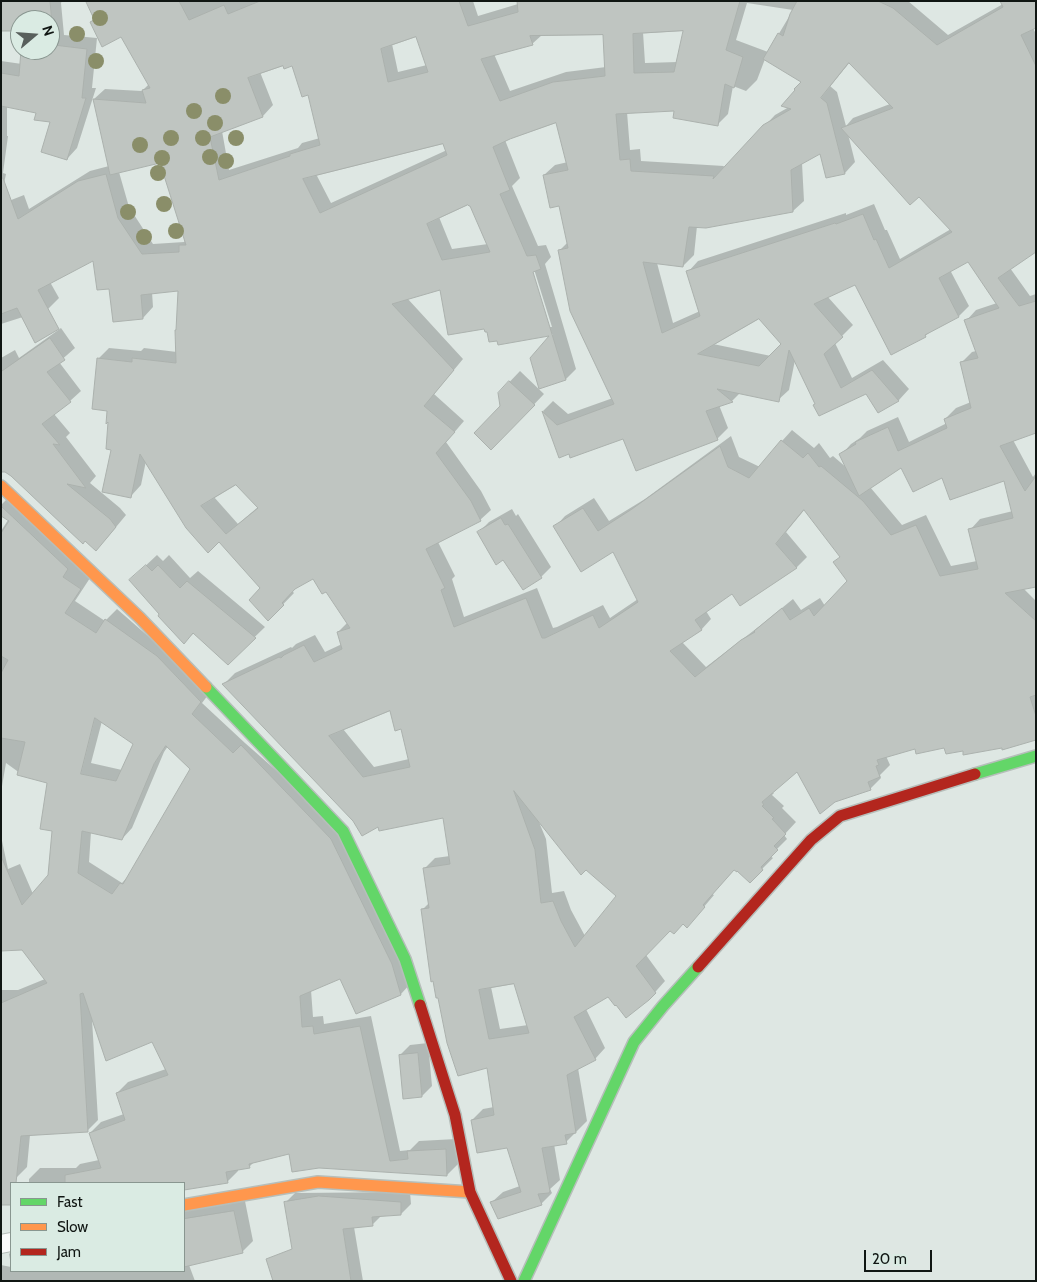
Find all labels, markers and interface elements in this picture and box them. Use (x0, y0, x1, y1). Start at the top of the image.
north arrow (10, 10, 60, 60)
text: N (38, 23, 58, 38)
legend (10, 1182, 185, 1272)
text: Fast (57, 1193, 82, 1211)
text: Slow (57, 1218, 88, 1236)
scale bar (867, 1240, 934, 1272)
text: Jam (57, 1243, 81, 1261)
text: 20 m (872, 1250, 907, 1268)

